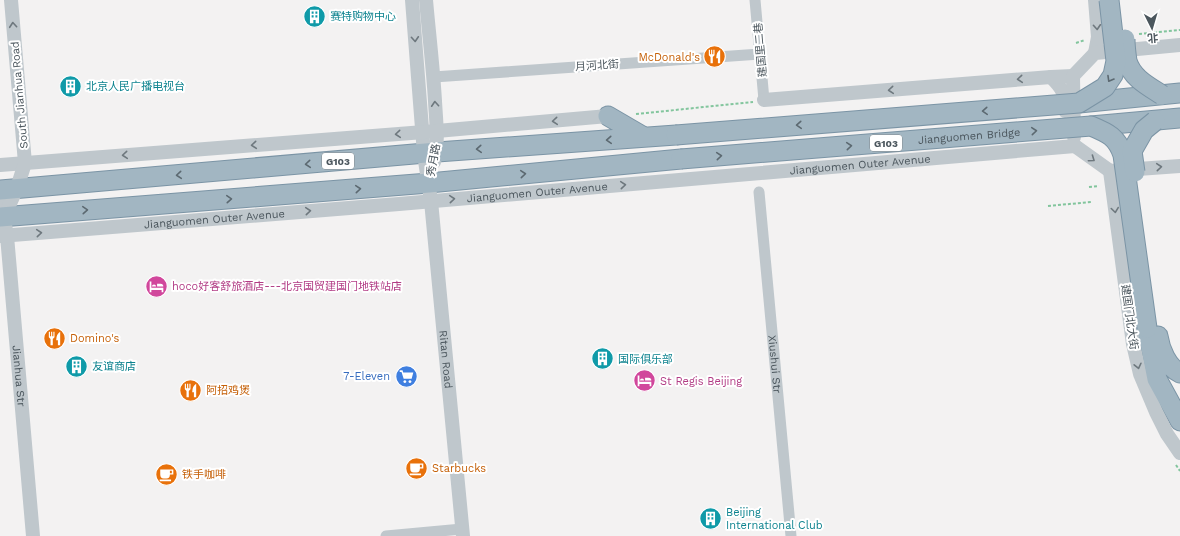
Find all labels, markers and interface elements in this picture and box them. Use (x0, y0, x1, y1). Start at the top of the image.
building icon: 赛特购物中心 (301, 3, 327, 29)
north arrow (1132, 8, 1172, 48)
place label: 赛特购物中心 (330, 10, 396, 23)
one-way arrow (9, 22, 18, 28)
street label: 建国里二巷 (752, 22, 769, 78)
one-way arrow (1092, 24, 1101, 30)
text: 北 (1147, 31, 1159, 44)
one-way arrow (410, 36, 419, 42)
street label: South Jianhua Road (8, 41, 31, 149)
restaurant icon: McDonald's (702, 44, 728, 70)
place label: McDonald's (638, 51, 700, 64)
street label: 月河北街 (575, 57, 619, 74)
building icon: 北京人民广播电视台 (58, 73, 84, 99)
one-way arrow (1017, 75, 1024, 84)
one-way arrow (1107, 75, 1114, 82)
place label: 北京人民广播电视台 (86, 80, 185, 93)
one-way arrow (888, 85, 894, 94)
one-way arrow (431, 101, 440, 107)
one-way arrow (982, 106, 988, 115)
one-way arrow (552, 116, 558, 125)
one-way arrow (796, 121, 802, 130)
street label: Jianguomen Bridge (917, 126, 1021, 147)
one-way arrow (1031, 126, 1037, 135)
one-way arrow (395, 129, 401, 138)
one-way arrow (606, 135, 612, 144)
road number: G103 (870, 135, 902, 151)
one-way arrow (251, 141, 257, 150)
one-way arrow (846, 141, 852, 150)
street label: 秀月路 (424, 143, 443, 177)
one-way arrow (476, 145, 482, 154)
one-way arrow (122, 151, 128, 160)
one-way arrow (716, 152, 723, 161)
street label: Jianguomen Outer Avenue (789, 152, 931, 177)
road number: G103 (322, 153, 354, 169)
one-way arrow (1088, 154, 1095, 161)
one-way arrow (305, 159, 311, 168)
one-way arrow (1156, 163, 1162, 172)
one-way arrow (175, 170, 182, 179)
one-way arrow (520, 170, 526, 179)
street label: Jianguomen Outer Avenue (466, 180, 608, 205)
one-way arrow (620, 180, 626, 189)
one-way arrow (355, 184, 361, 193)
one-way arrow (226, 195, 232, 204)
one-way arrow (448, 195, 455, 204)
one-way arrow (82, 206, 88, 215)
street label: Jianguomen Outer Avenue (143, 207, 285, 231)
one-way arrow (305, 207, 311, 216)
one-way arrow (1110, 207, 1119, 213)
one-way arrow (36, 229, 42, 238)
hotel icon: hoco好客舒旅酒店---北京国贸建国门地铁站店 (143, 273, 169, 299)
place label: hoco好客舒旅酒店---北京国贸建国门地铁站店 (172, 280, 402, 293)
street label: 建国门北大街 (1118, 283, 1141, 351)
restaurant icon: Domino's (42, 325, 68, 351)
street label: Ritan Road (436, 330, 455, 389)
place label: Domino's (70, 332, 120, 345)
street label: Xiushui Str (765, 334, 784, 395)
street label: Jianhua Str (9, 345, 28, 408)
building icon: 国际俱乐部 (589, 346, 615, 372)
building icon: 友谊商店 (63, 353, 89, 379)
place label: 国际俱乐部 (618, 353, 673, 366)
place label: 友谊商店 (92, 360, 136, 373)
one-way arrow (1133, 362, 1142, 369)
supermarket icon: 7-Eleven (393, 363, 419, 389)
hotel icon: St Regis Beijing (632, 368, 658, 394)
place label: 7-Eleven (343, 370, 390, 383)
place label: St Regis Beijing (660, 375, 742, 388)
restaurant icon: 阿招鸡煲 (178, 377, 204, 403)
place label: 阿招鸡煲 (206, 384, 250, 397)
cafe icon: Starbucks (404, 455, 430, 481)
cafe icon: 铁手咖啡 (153, 461, 179, 487)
place label: Starbucks (432, 462, 486, 475)
place label: 铁手咖啡 (182, 468, 226, 481)
building icon: Beijing International Club (698, 505, 724, 531)
place label: Beijing International Club (726, 506, 823, 532)

